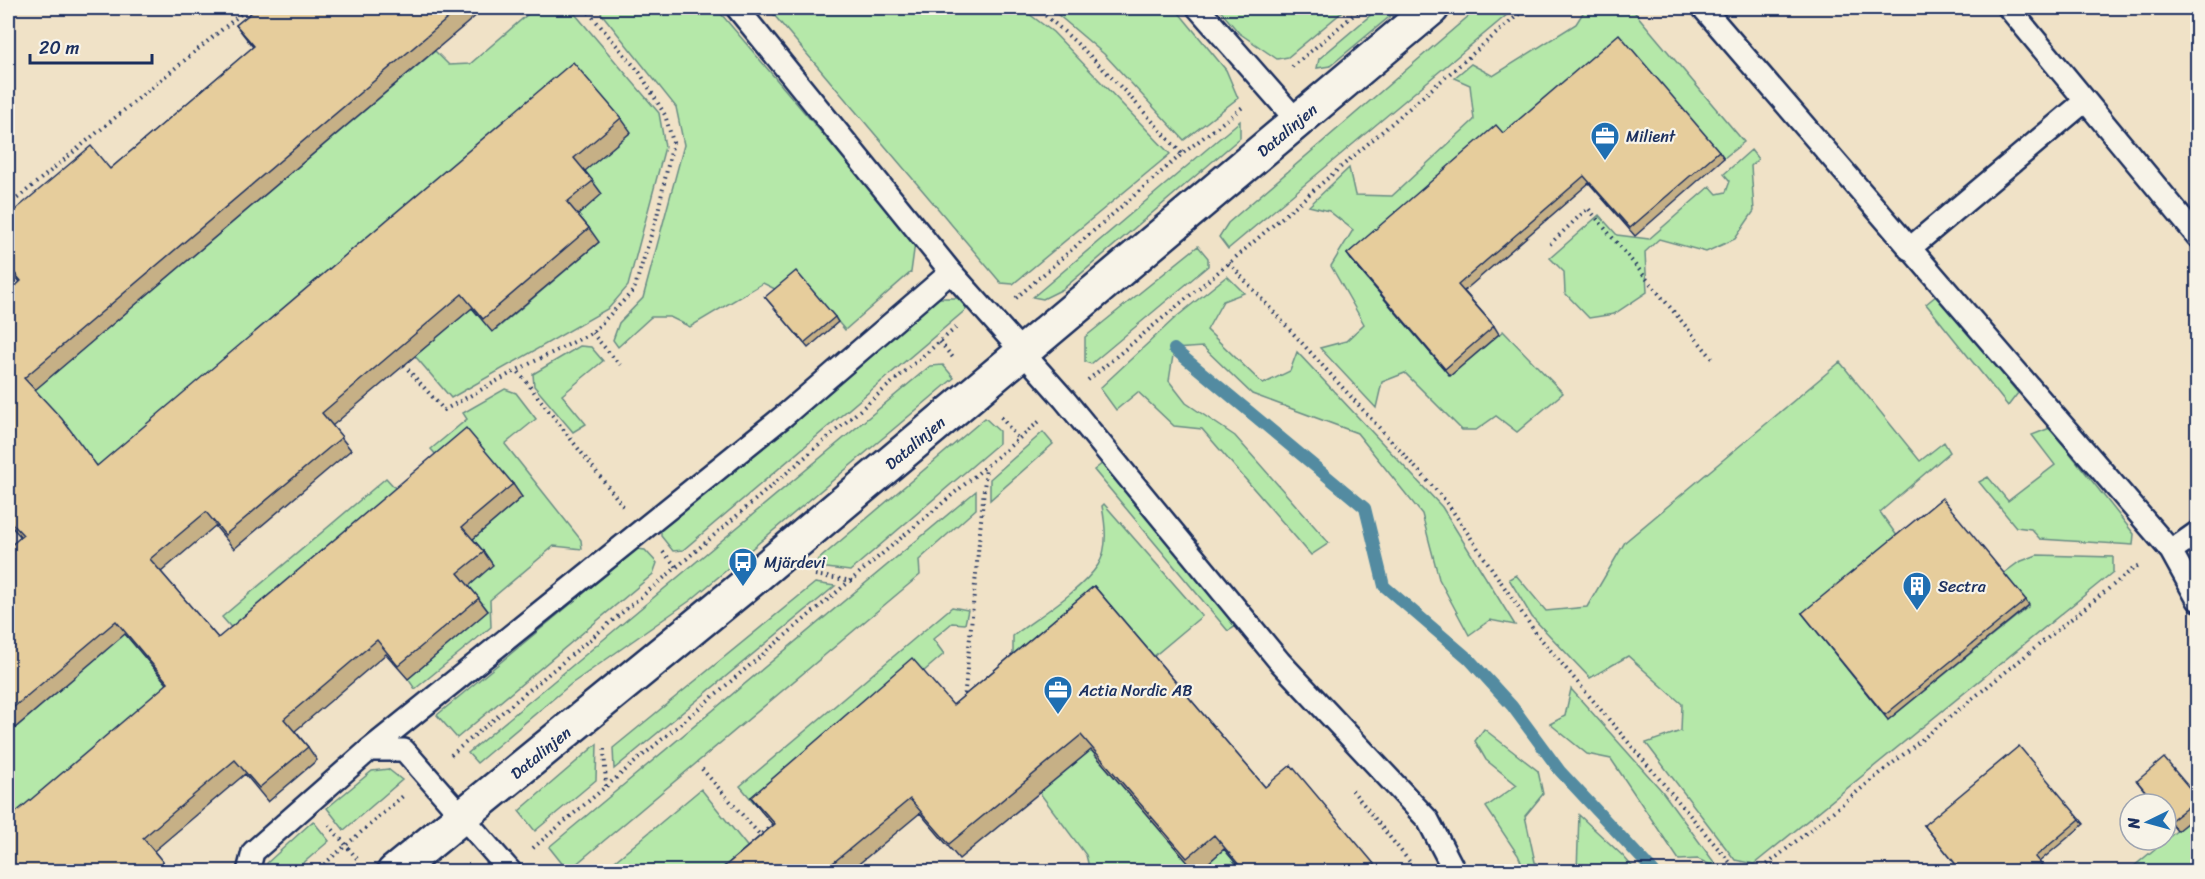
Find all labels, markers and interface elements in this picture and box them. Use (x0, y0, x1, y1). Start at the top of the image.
scale bar (30, 27, 152, 65)
text: 20 m (39, 32, 79, 64)
street label: Datalinjen (1250, 96, 1325, 165)
office icon: Milient (1589, 120, 1621, 162)
place label: Milient (1626, 122, 1676, 151)
street label: Datalinjen (878, 408, 952, 477)
bus stop icon: Mjärdevi (727, 546, 759, 588)
place label: Mjärdevi (764, 548, 826, 577)
building icon: Sectra (1901, 570, 1933, 612)
place label: Sectra (1938, 572, 1987, 601)
office icon: Actia Nordic AB (1042, 674, 1074, 716)
place label: Actia Nordic AB (1078, 676, 1192, 705)
street label: Datalinjen (503, 718, 578, 787)
north arrow (2118, 792, 2178, 852)
text: N (2119, 816, 2149, 831)

